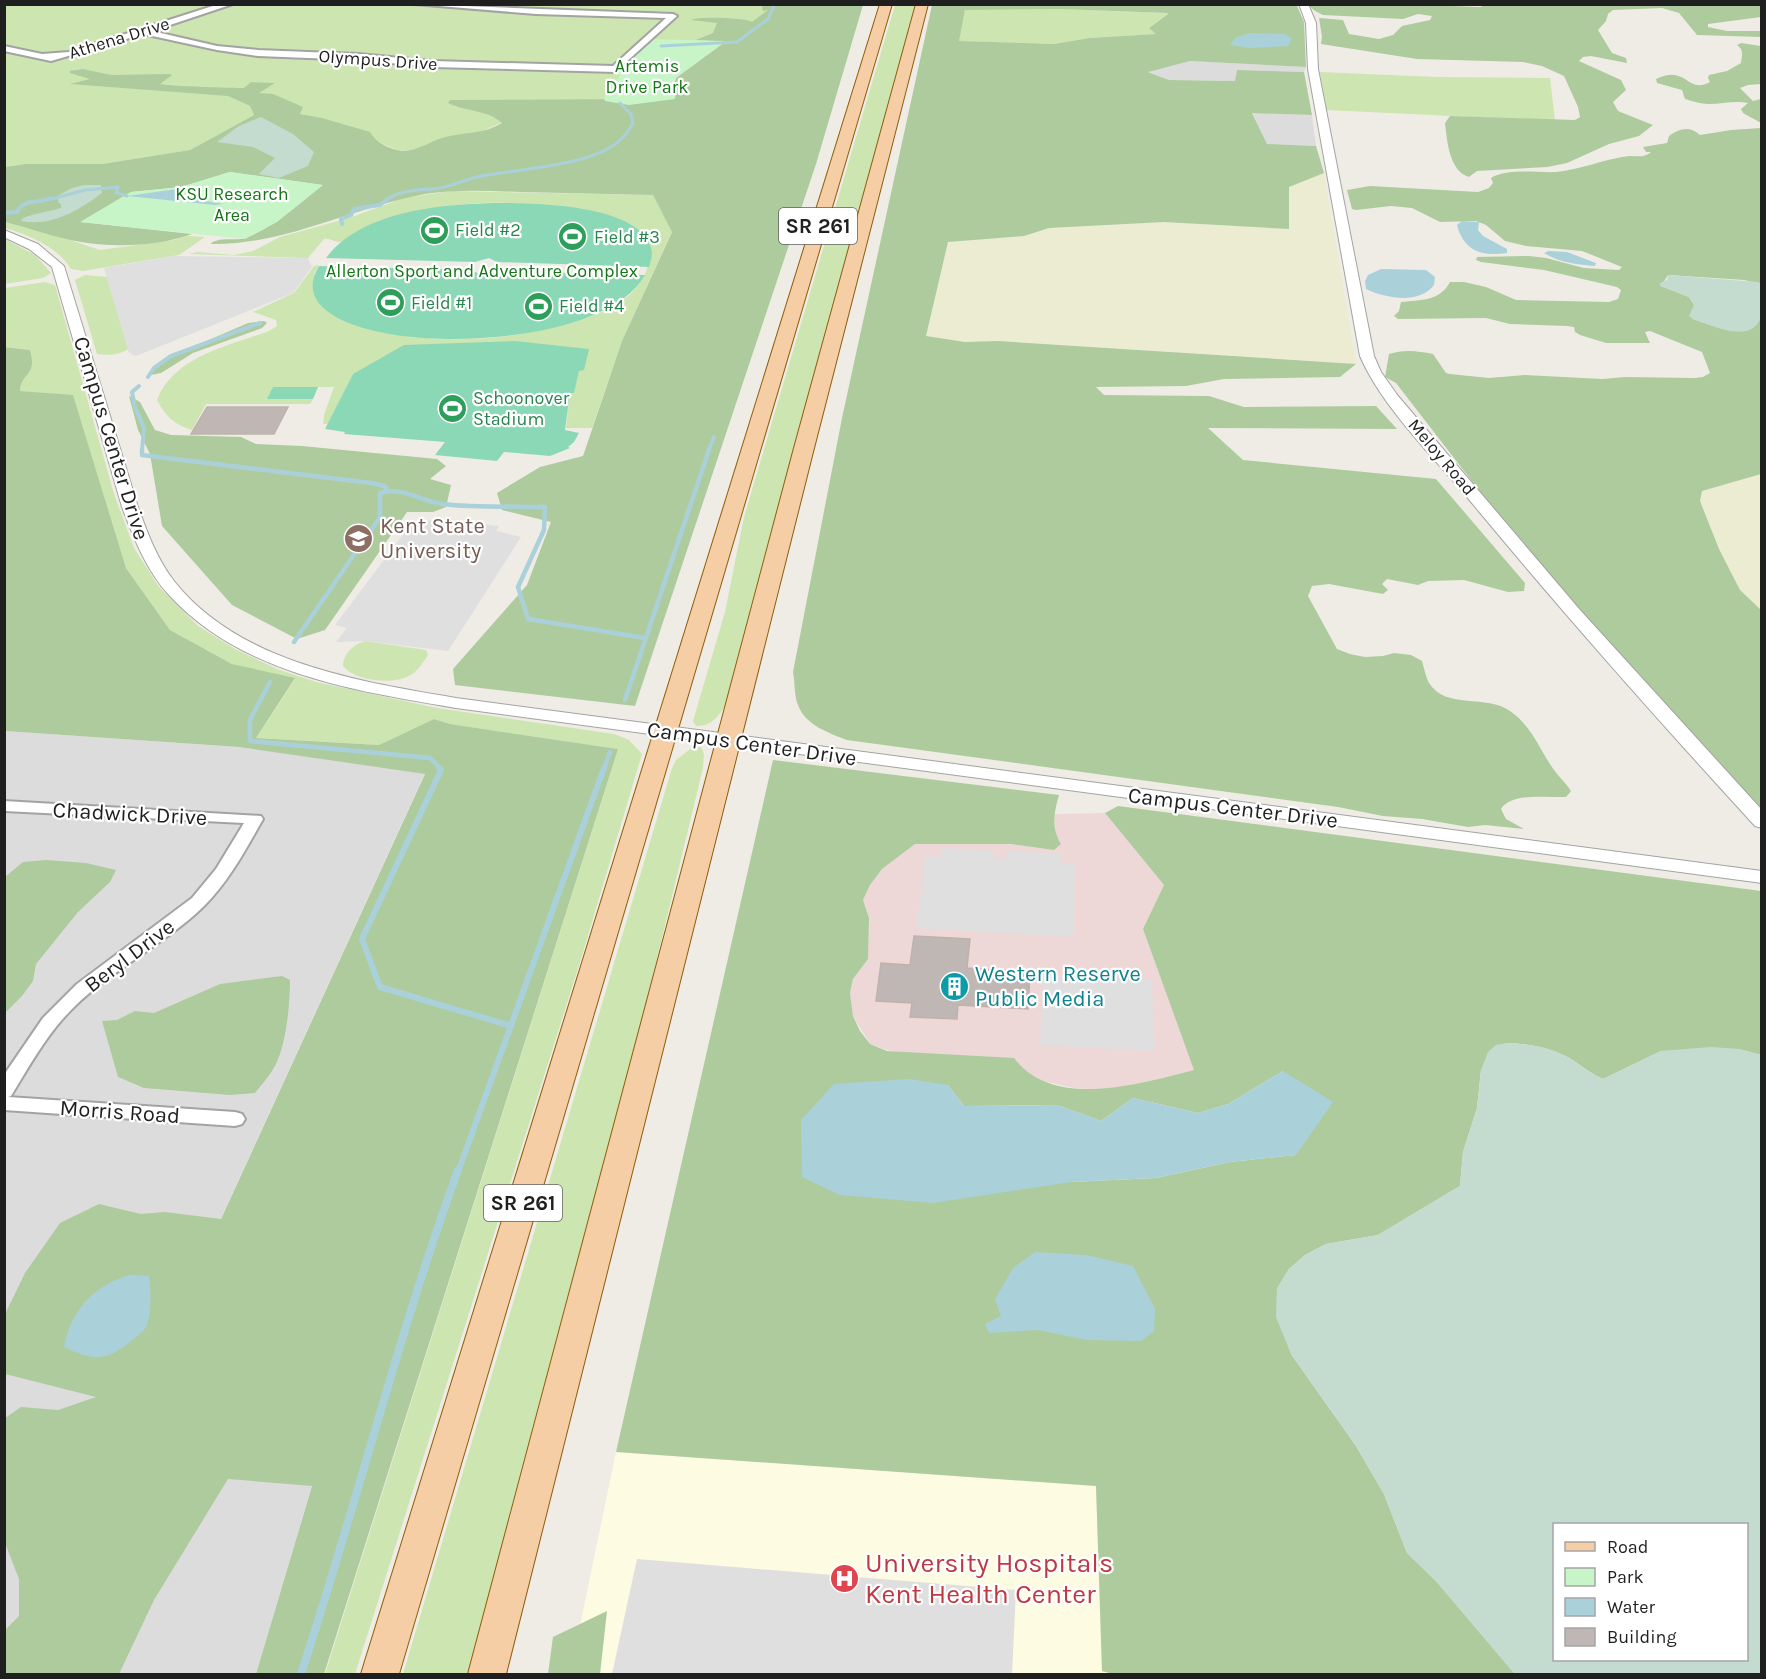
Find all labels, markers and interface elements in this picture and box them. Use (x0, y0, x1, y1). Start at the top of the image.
street label: Athena Drive (66, 12, 172, 64)
street label: Olympus Drive (318, 45, 438, 75)
park label: Artemis Drive Park (606, 55, 688, 98)
park label: KSU Research Area (175, 183, 289, 226)
road number: SR 261 (779, 208, 857, 244)
sports icon: Field #2 (418, 214, 450, 246)
place label: Field #2 (455, 219, 521, 241)
sports icon: Field #3 (557, 221, 589, 253)
place label: Field #3 (594, 226, 660, 248)
park label: Allerton Sport and Adventure Complex (326, 260, 638, 282)
sports icon: Field #1 (374, 287, 406, 319)
sports icon: Field #4 (522, 290, 554, 322)
place label: Field #1 (411, 292, 472, 314)
place label: Field #4 (559, 295, 624, 317)
street label: Campus Center Drive (68, 333, 154, 543)
place label: Schoonover Stadium (473, 387, 570, 430)
sports icon: Schoonover Stadium (436, 392, 468, 424)
street label: Meloy Road (1404, 414, 1480, 500)
place label: Kent State University (380, 513, 485, 564)
school or university icon: Kent State University (343, 522, 375, 554)
street label: Campus Center Drive (645, 716, 858, 772)
street label: Campus Center Drive (1126, 782, 1339, 834)
street label: Chadwick Drive (52, 797, 208, 831)
street label: Beryl Drive (79, 914, 180, 998)
place label: Western Reserve Public Media (975, 961, 1141, 1012)
building icon: Western Reserve Public Media (938, 970, 970, 1002)
street label: Morris Road (59, 1095, 181, 1129)
road number: SR 261 (484, 1185, 562, 1221)
legend (1553, 1523, 1748, 1661)
text: Road (1607, 1536, 1648, 1558)
place label: University Hospitals Kent Health Center (865, 1547, 1113, 1610)
hospital icon: University Hospitals Kent Health Center (828, 1563, 860, 1595)
text: Park (1607, 1566, 1644, 1588)
text: Water (1607, 1596, 1655, 1618)
text: Building (1607, 1626, 1677, 1648)

